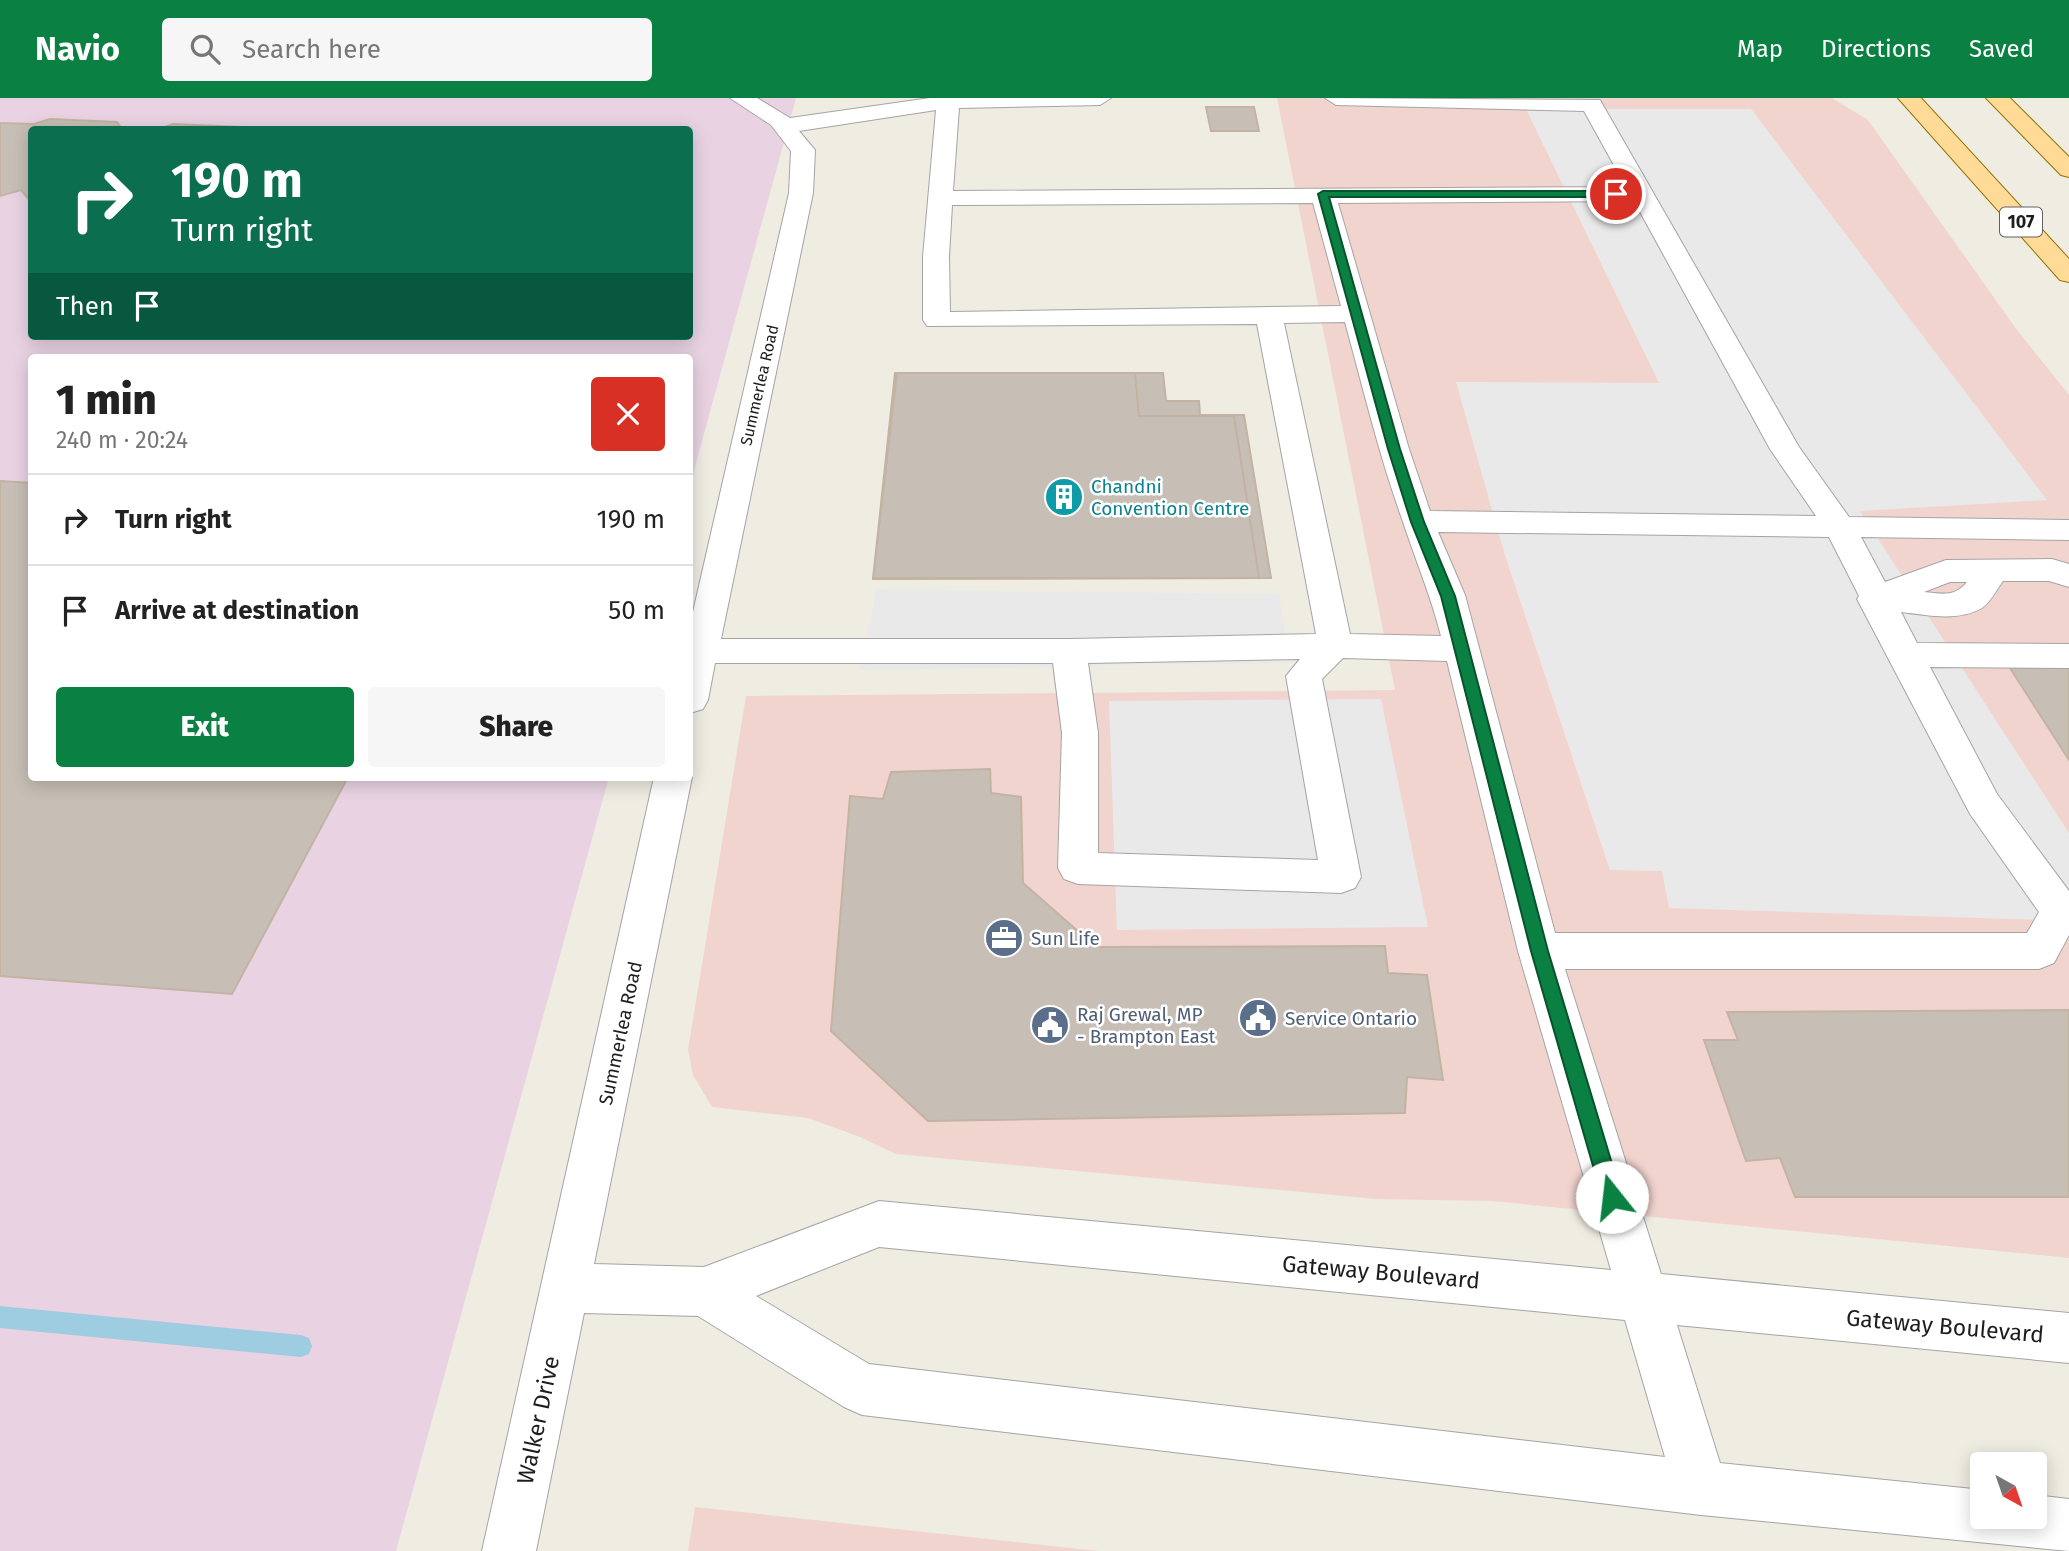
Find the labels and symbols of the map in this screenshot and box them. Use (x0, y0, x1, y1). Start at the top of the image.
pin (1586, 164, 1646, 224)
road number: 107 (2000, 208, 2042, 237)
street label: Summerlea Road (736, 323, 783, 447)
place label: Chandni Convention Centre (1091, 475, 1249, 520)
building icon: Chandni Convention Centre (1043, 476, 1085, 518)
office icon: Sun Life (983, 917, 1025, 959)
place label: Sun Life (1031, 927, 1100, 950)
street label: Summerlea Road (594, 959, 647, 1107)
public building icon: Service Ontario (1237, 997, 1279, 1039)
place label: Raj Grewal, MP - Brampton East (1077, 1003, 1216, 1048)
public building icon: Raj Grewal, MP - Brampton East (1029, 1004, 1071, 1046)
place label: Service Ontario (1285, 1007, 1417, 1030)
position arrow (1575, 1160, 1649, 1234)
street label: Gateway Boulevard (1281, 1249, 1481, 1295)
street label: Gateway Boulevard (1845, 1303, 2045, 1349)
street label: Walker Drive (511, 1353, 565, 1487)
north arrow (1970, 1452, 2048, 1530)

